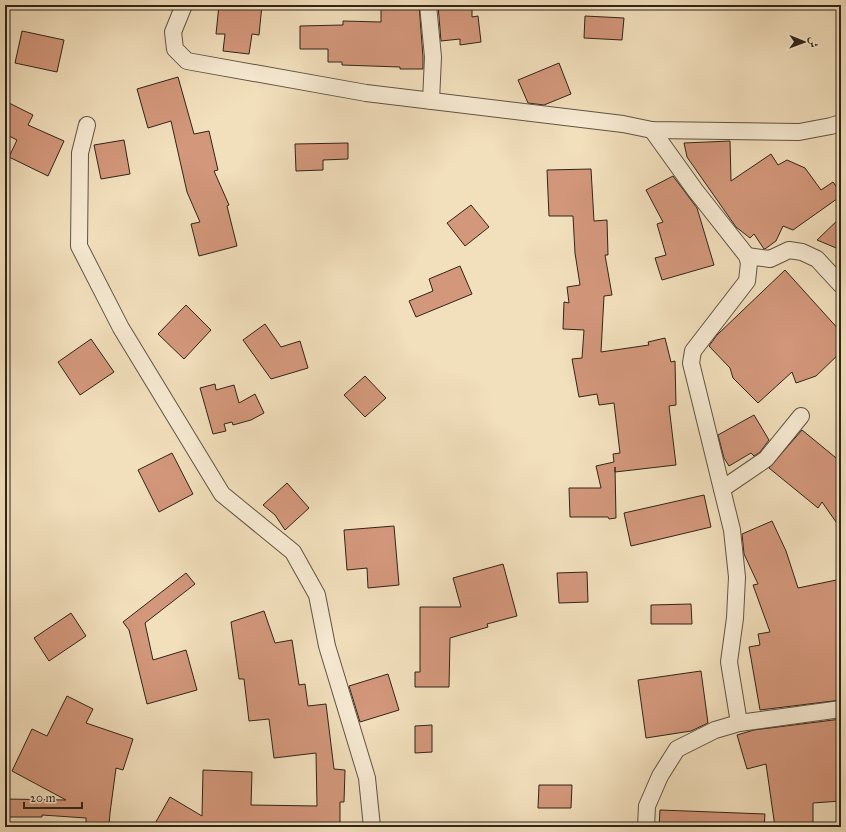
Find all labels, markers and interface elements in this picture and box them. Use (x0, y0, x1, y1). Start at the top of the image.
north arrow (784, 22, 824, 62)
text: ش (807, 37, 820, 48)
scale bar (24, 784, 82, 810)
text: 20 m (30, 791, 56, 805)

